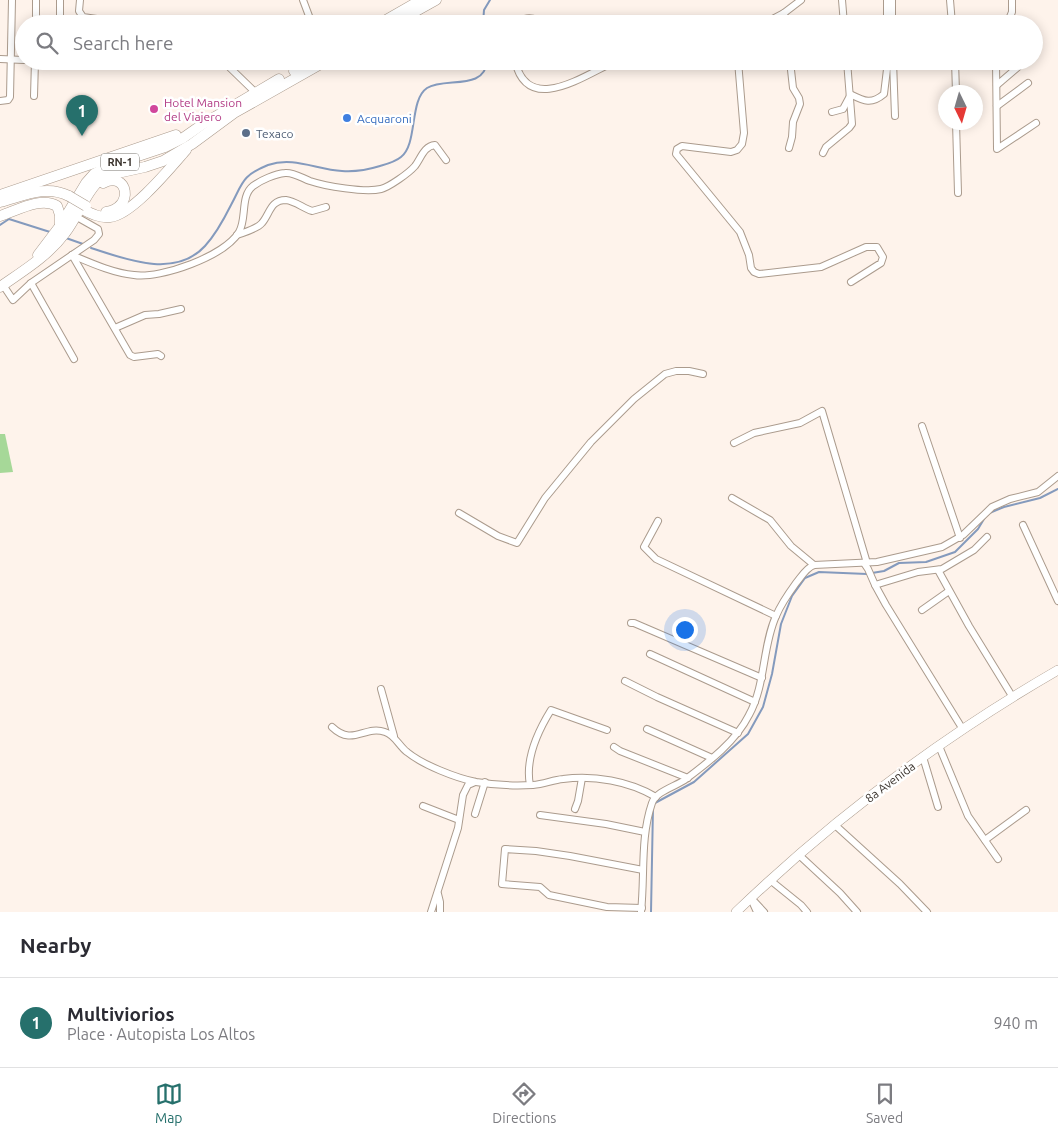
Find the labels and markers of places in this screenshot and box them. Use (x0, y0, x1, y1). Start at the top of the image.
pin: 1 (66, 95, 98, 136)
place label: Hotel Mansion del Viajero (164, 96, 242, 123)
marker: Hotel Mansion del Viajero (148, 103, 160, 115)
marker: Acquaroni (341, 112, 353, 124)
place label: Acquaroni (357, 112, 412, 125)
marker: Texaco (240, 127, 252, 139)
place label: Texaco (256, 127, 293, 140)

